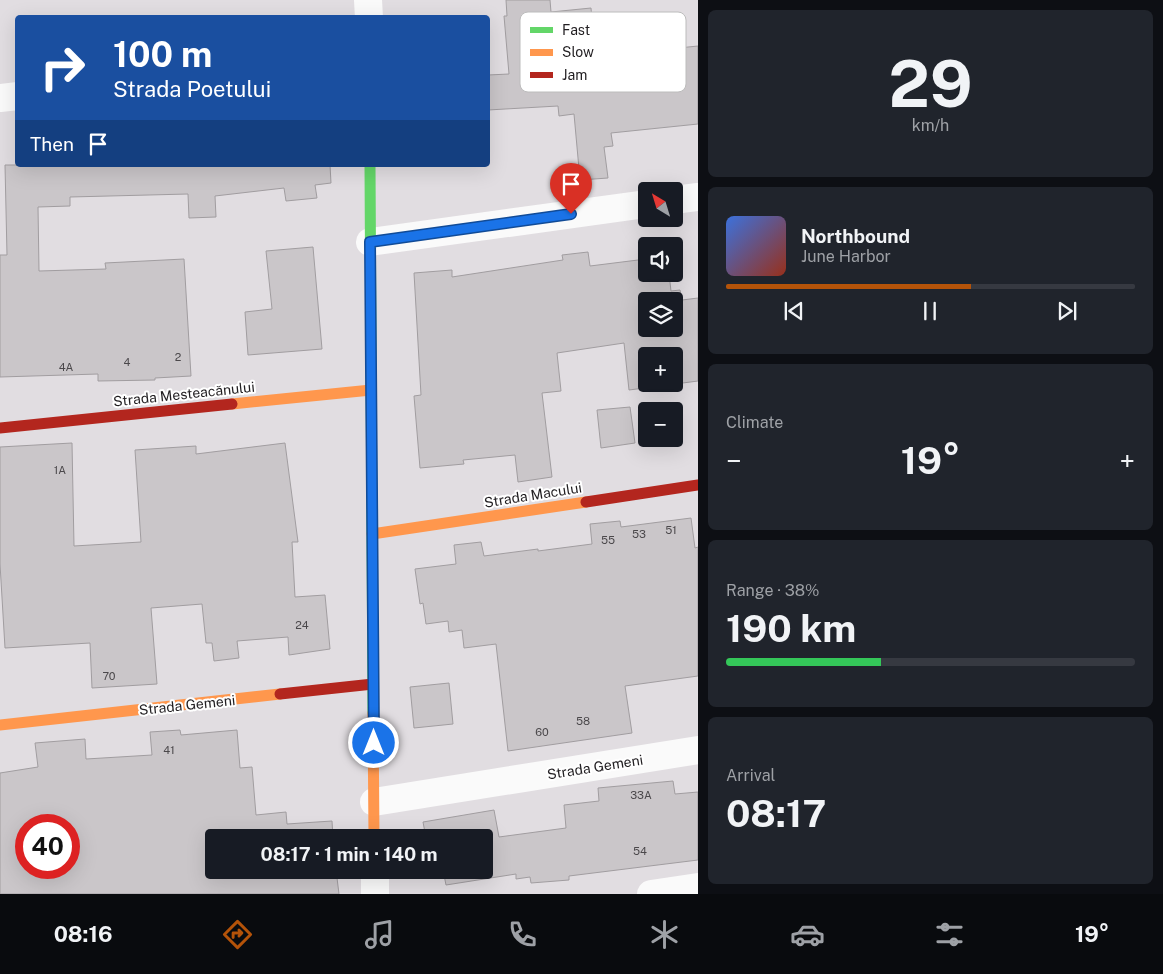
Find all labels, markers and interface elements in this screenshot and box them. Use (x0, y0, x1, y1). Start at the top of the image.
legend (520, 12, 686, 92)
text: Fast (562, 22, 590, 38)
text: 100 m (113, 34, 212, 75)
icon: right (30, 35, 95, 100)
text: Slow (562, 44, 594, 60)
text: 29 (888, 45, 973, 122)
text: Jam (562, 67, 587, 83)
text: Strada Poetului (113, 76, 271, 102)
text: km/h (912, 116, 949, 135)
icon: arrive (84, 130, 112, 158)
text: Then (30, 133, 74, 155)
pin (550, 163, 592, 214)
icon: arrive (557, 170, 585, 198)
north arrow (638, 182, 682, 228)
map controls (638, 182, 683, 447)
text: Northbound (801, 225, 910, 247)
button: sound (638, 237, 683, 282)
text: June Harbor (801, 247, 891, 266)
button: layers (638, 292, 683, 337)
icon: previous (780, 297, 808, 325)
icon: pause (916, 297, 944, 325)
icon: next (1053, 297, 1081, 325)
button: + (638, 347, 683, 392)
house number: 2 (175, 351, 182, 363)
house number: 4 (124, 356, 131, 368)
house number: 4A (59, 361, 74, 373)
street label: Strada Mesteacănului (112, 379, 256, 409)
button: − (638, 402, 683, 447)
text: Climate (726, 413, 783, 432)
text: 19° (901, 438, 960, 483)
text: − (726, 444, 742, 477)
text: + (1119, 444, 1135, 477)
house number: 1A (54, 464, 66, 476)
street label: Strada Macului (483, 479, 583, 511)
house number: 51 (665, 524, 677, 536)
house number: 53 (632, 528, 646, 540)
house number: 55 (601, 534, 615, 546)
text: Range · 38% (726, 581, 820, 600)
text: 190 km (726, 606, 856, 651)
house number: 24 (295, 619, 309, 631)
house number: 70 (102, 670, 116, 682)
street label: Strada Gemeni (138, 692, 236, 718)
house number: 58 (576, 715, 590, 727)
position arrow (347, 716, 399, 768)
house number: 60 (535, 726, 549, 738)
house number: 41 (163, 744, 175, 756)
street label: Strada Gemeni (546, 752, 644, 782)
text: Arrival (726, 766, 775, 785)
house number: 33A (630, 789, 652, 801)
text: 08:17 (726, 791, 826, 836)
speed limit sign: 40 (15, 814, 80, 879)
text: 08:17 · 1 min · 140 m (261, 843, 437, 865)
house number: 54 (633, 845, 647, 857)
icon: directions (220, 917, 255, 952)
icon: music (362, 917, 397, 952)
icon: phone (505, 917, 540, 952)
icon: climate (647, 917, 682, 952)
icon: car (790, 917, 825, 952)
icon: filters (932, 917, 967, 952)
text: 08:16 (54, 921, 112, 947)
text: 19° (1075, 921, 1109, 947)

